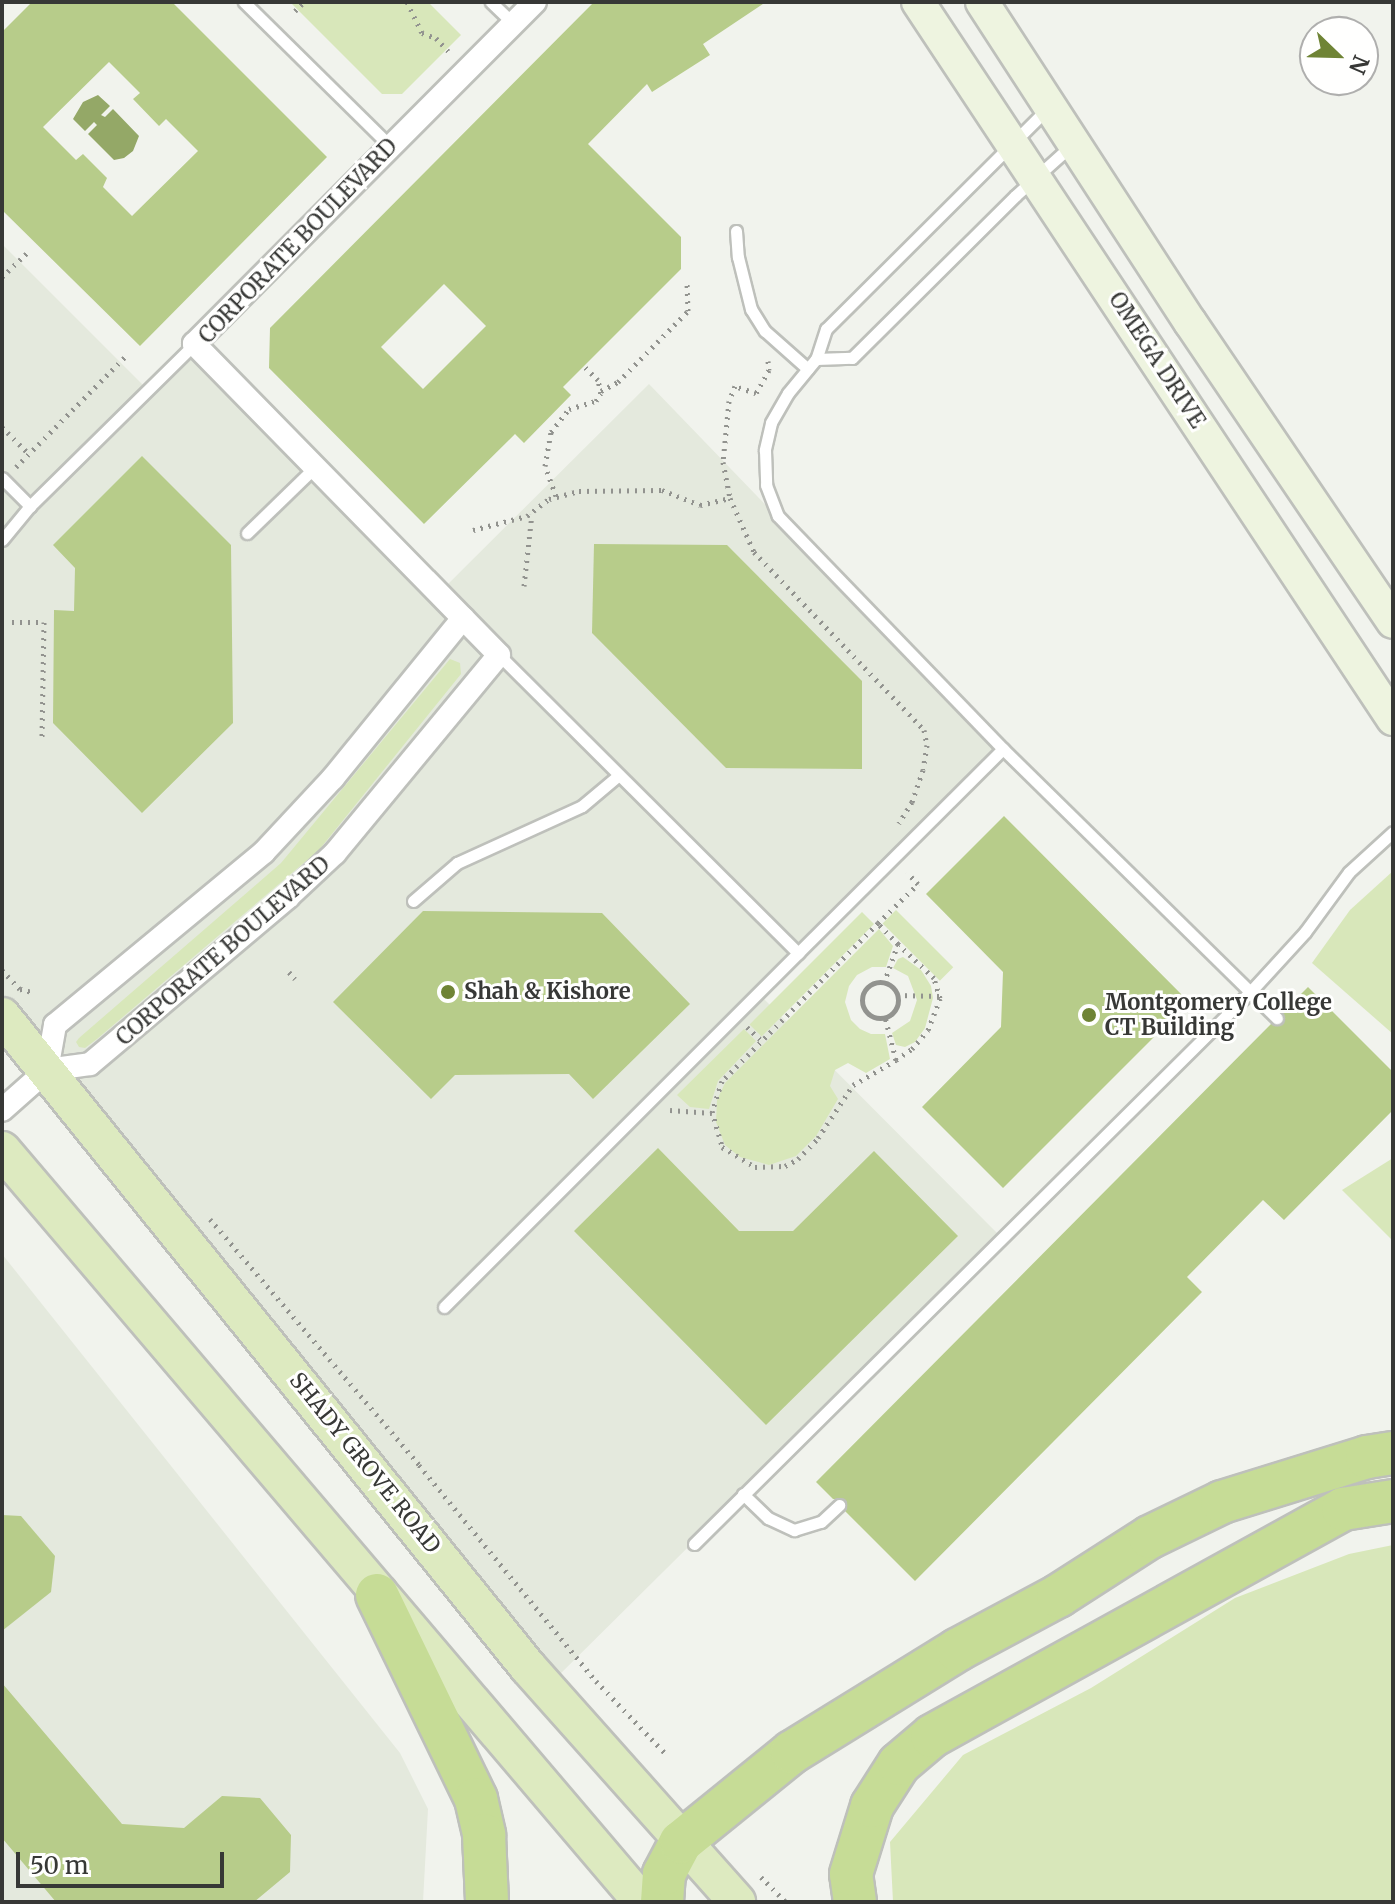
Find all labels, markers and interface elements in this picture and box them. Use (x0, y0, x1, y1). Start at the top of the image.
north arrow (1299, 16, 1379, 96)
text: N (1343, 51, 1376, 78)
street label: CORPORATE BOULEVARD (193, 133, 403, 349)
street label: OMEGA DRIVE (1103, 287, 1211, 433)
street label: CORPORATE BOULEVARD (111, 851, 335, 1051)
place label: Shah & Kishore (464, 979, 631, 1005)
marker: Shah & Kishore (439, 983, 457, 1001)
place label: Montgomery College CT Building (1105, 989, 1332, 1040)
marker: Montgomery College CT Building (1080, 1006, 1098, 1024)
street label: SHADY GROVE ROAD (284, 1367, 446, 1559)
scale bar (20, 1836, 228, 1886)
text: 50 m (30, 1850, 89, 1881)

